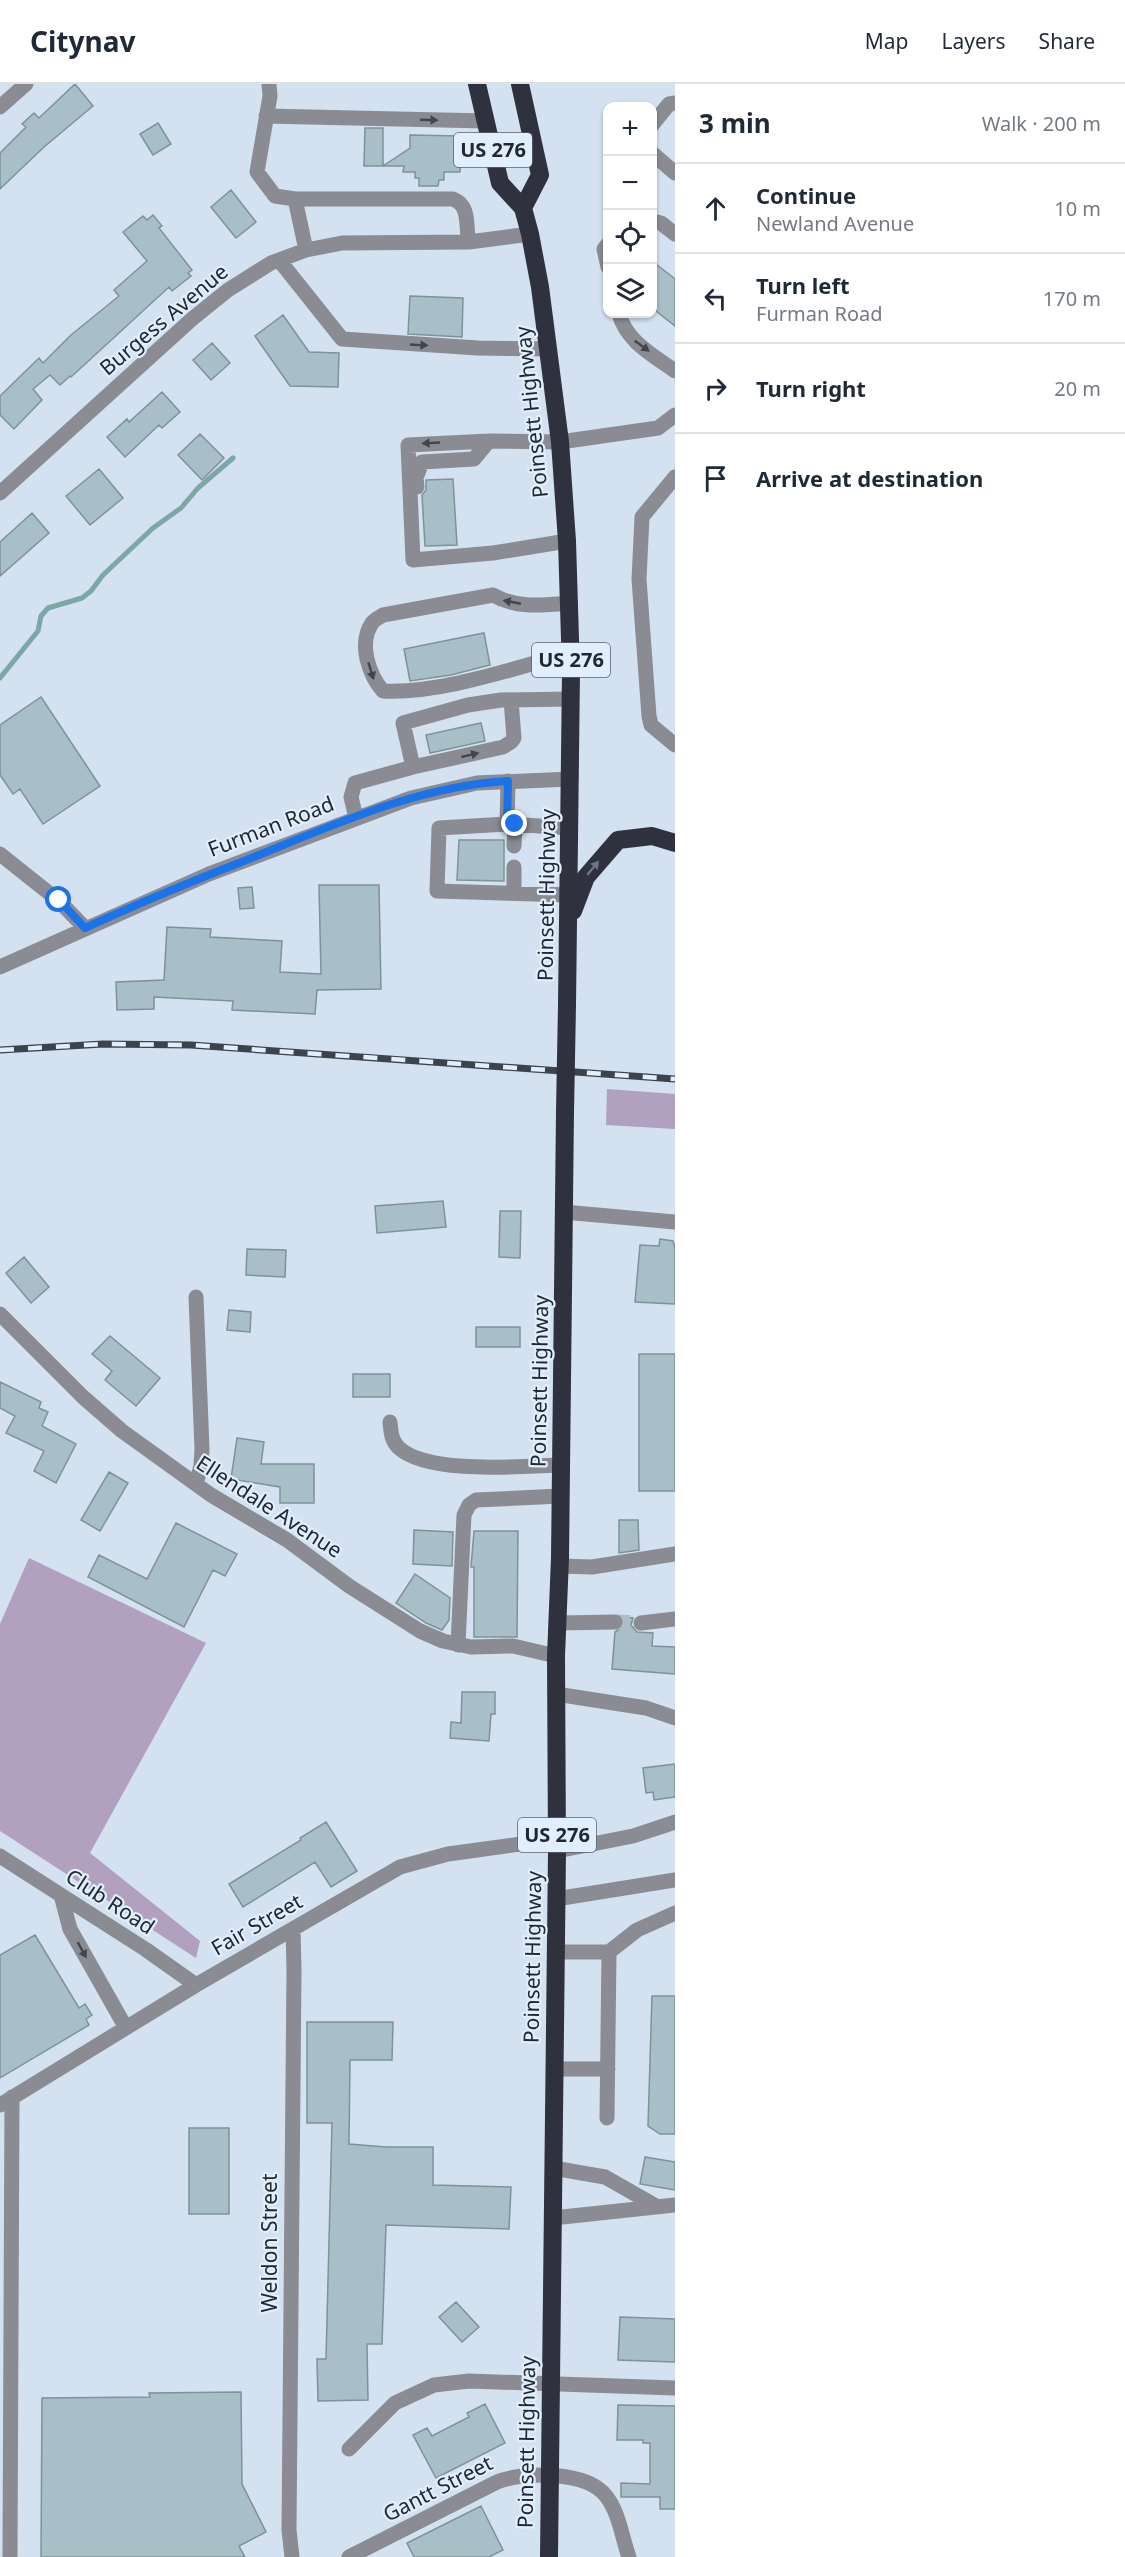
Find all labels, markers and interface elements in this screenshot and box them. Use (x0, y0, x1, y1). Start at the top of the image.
text: Citynav (30, 22, 135, 60)
text: Map (865, 27, 909, 55)
text: Layers (942, 27, 1006, 55)
text: Share (1039, 27, 1095, 55)
map controls (603, 102, 657, 318)
button: + (603, 102, 657, 156)
text: 3 min (699, 105, 771, 141)
text: Walk · 200 m (982, 110, 1101, 137)
one-way arrow (419, 115, 438, 124)
road number: US 276 (454, 133, 532, 167)
button: − (603, 156, 657, 210)
text: Continue (756, 180, 856, 210)
icon: ahead (699, 192, 732, 225)
text: 10 m (1054, 195, 1101, 222)
button: locate (603, 210, 657, 264)
text: Newland Avenue (756, 210, 914, 237)
street label: Burgess Avenue (93, 257, 233, 381)
button: layers (603, 264, 657, 318)
text: Turn left (756, 270, 850, 300)
icon: left (699, 282, 732, 315)
text: 170 m (1043, 285, 1101, 312)
text: Furman Road (756, 300, 883, 327)
street label: Poinsett Highway (508, 325, 554, 499)
one-way arrow (410, 340, 429, 349)
one-way arrow (634, 340, 649, 352)
icon: right (699, 372, 732, 405)
text: Turn right (756, 373, 866, 403)
text: 20 m (1054, 375, 1101, 402)
one-way arrow (422, 439, 441, 448)
icon: arrive (699, 462, 732, 495)
text: Arrive at destination (756, 463, 983, 493)
one-way arrow (502, 597, 521, 606)
road number: US 276 (532, 643, 610, 677)
one-way arrow (367, 662, 376, 680)
one-way arrow (460, 750, 479, 759)
street label: Furman Road (204, 789, 338, 863)
street label: Poinsett Highway (530, 808, 562, 981)
route end (501, 810, 527, 836)
one-way arrow (587, 860, 600, 876)
route start (45, 886, 71, 912)
street label: Poinsett Highway (523, 1294, 555, 1467)
street label: Ellendale Avenue (191, 1449, 348, 1564)
road number: US 276 (518, 1818, 596, 1852)
street label: Club Road (61, 1862, 160, 1940)
street label: Poinsett Highway (516, 1870, 548, 2043)
street label: Fair Street (206, 1887, 308, 1961)
one-way arrow (77, 1941, 87, 1958)
street label: Weldon Street (255, 2173, 283, 2313)
street label: Poinsett Highway (510, 2355, 542, 2528)
street label: Gantt Street (378, 2448, 497, 2528)

